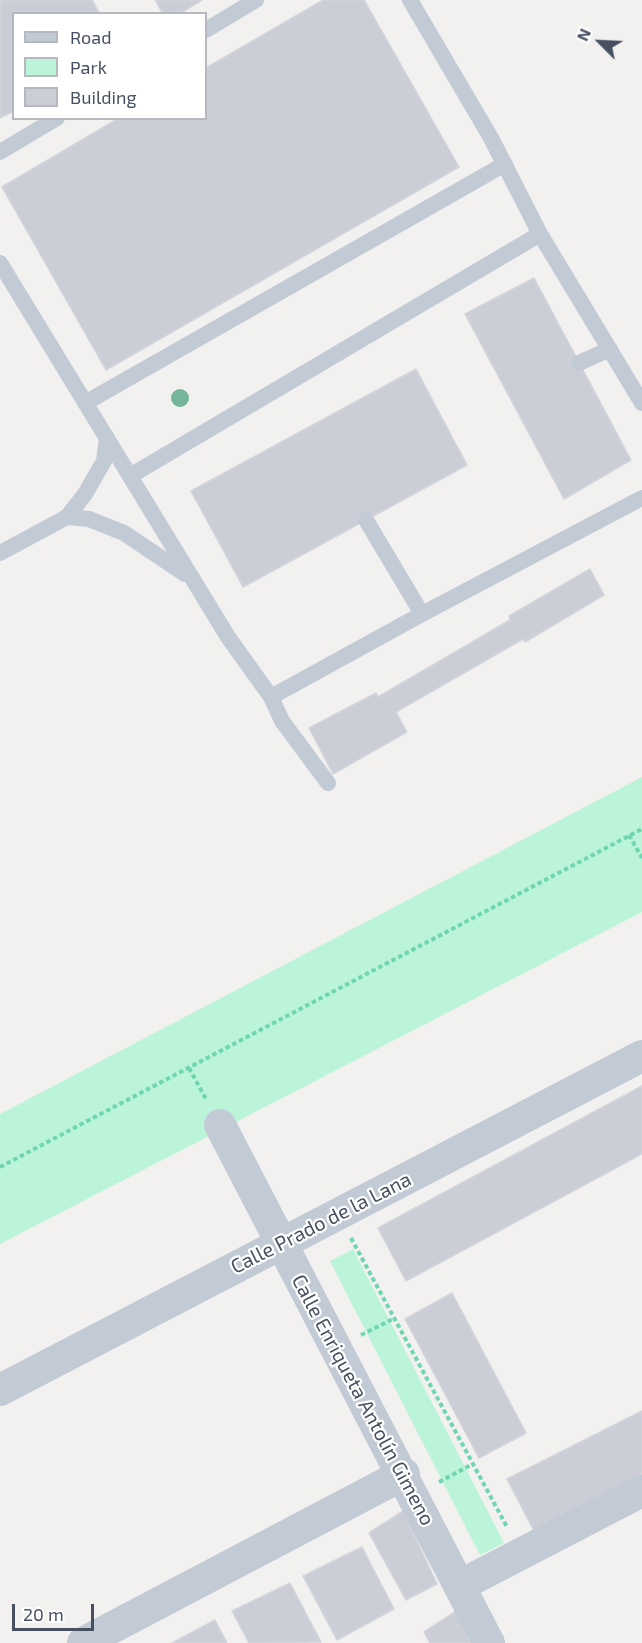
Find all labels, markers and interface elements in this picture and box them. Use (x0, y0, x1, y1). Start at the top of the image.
legend (12, 12, 207, 120)
north arrow (570, 12, 630, 72)
text: N (572, 25, 594, 44)
text: Road (70, 26, 111, 48)
text: Park (70, 56, 107, 78)
text: Building (70, 86, 137, 108)
street label: Calle Prado de la Lana (227, 1167, 415, 1279)
street label: Calle Enriqueta Antolín Gimeno (287, 1270, 439, 1530)
scale bar (15, 1592, 98, 1630)
text: 20 m (23, 1603, 64, 1625)

